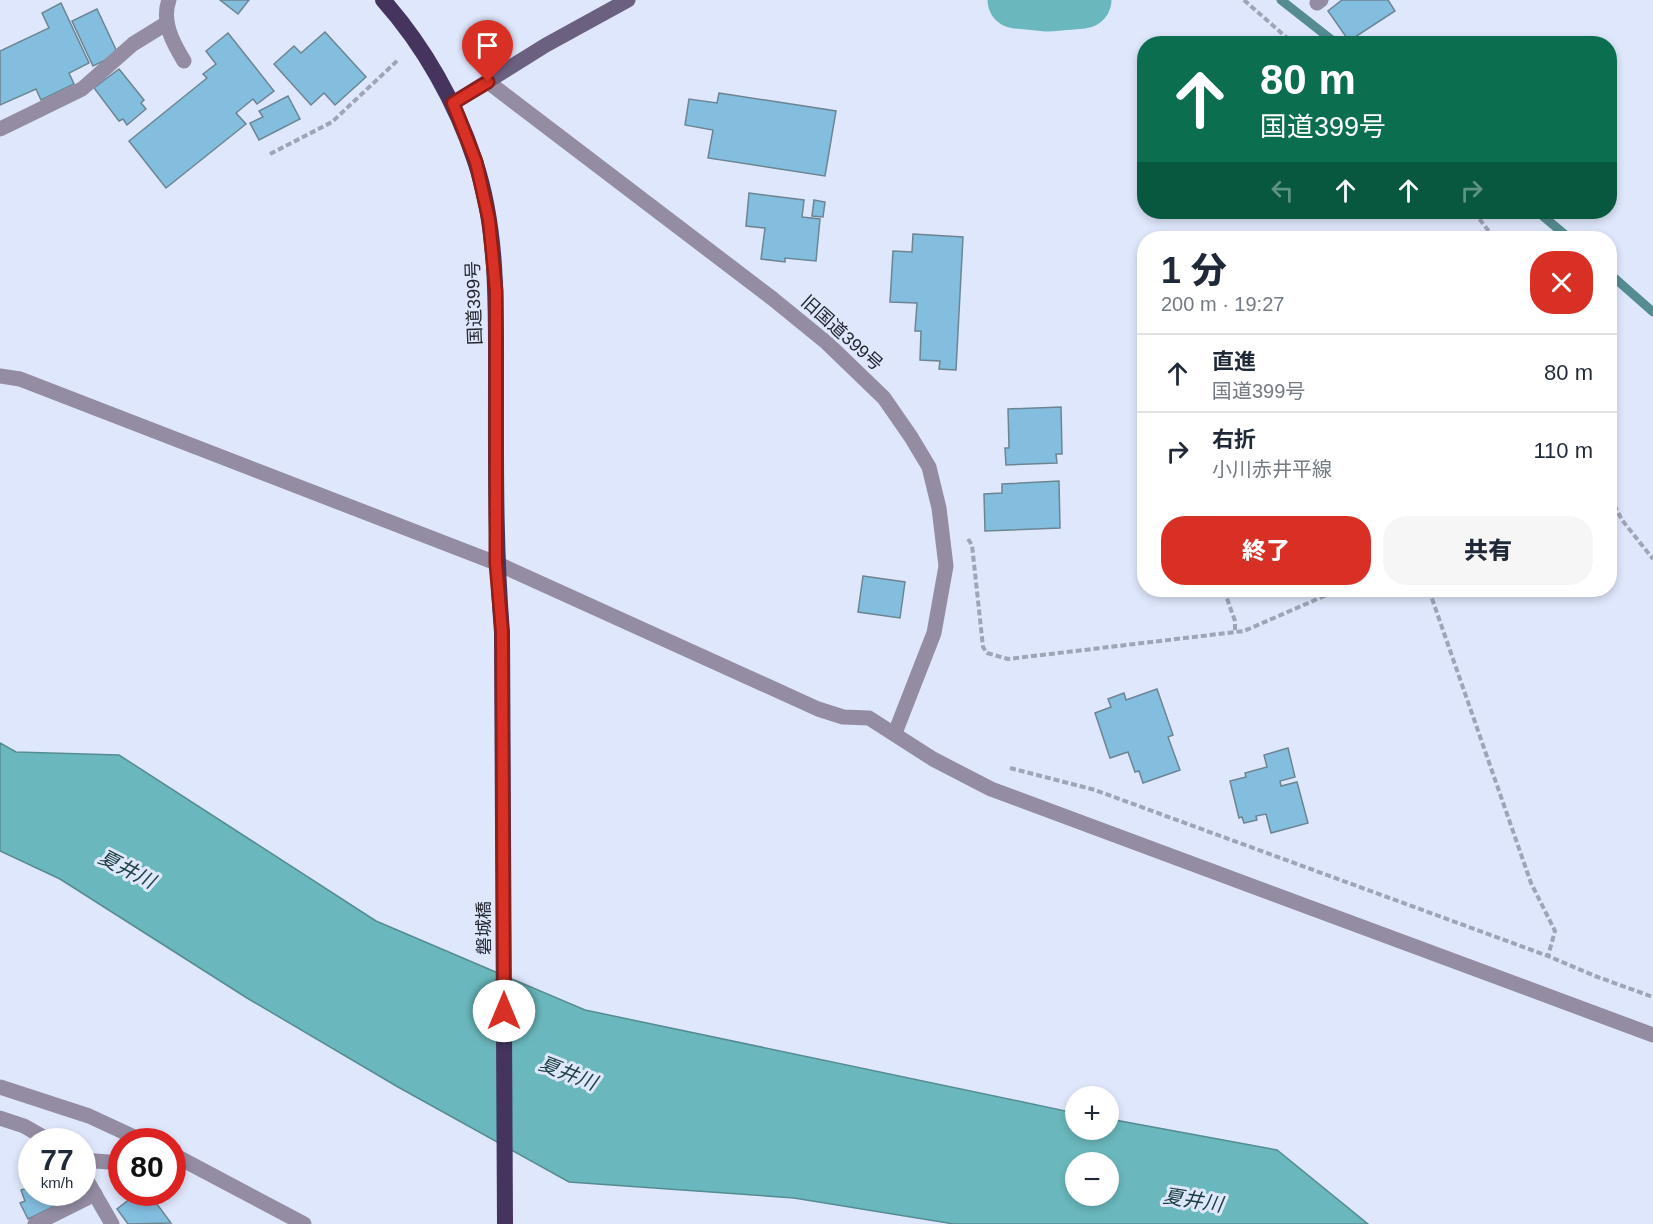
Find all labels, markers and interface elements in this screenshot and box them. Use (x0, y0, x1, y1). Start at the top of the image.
pin (462, 20, 513, 82)
icon: arrive (471, 29, 504, 62)
text: 80 m (1260, 56, 1356, 103)
icon: ahead (1161, 60, 1239, 138)
text: 国道399号 (1260, 112, 1386, 142)
icon: left (1266, 174, 1299, 207)
icon: ahead (1329, 174, 1362, 207)
icon: ahead (1392, 174, 1425, 207)
icon: right (1455, 174, 1488, 207)
text: 1 分 (1161, 250, 1227, 291)
button: close (1530, 251, 1593, 314)
street label: 国道399号 (463, 261, 485, 345)
street label: 旧国道399号 (797, 291, 887, 375)
text: 200 m · 19:27 (1161, 293, 1284, 315)
text: 直進 (1212, 349, 1256, 374)
icon: ahead (1161, 357, 1194, 390)
text: 80 m (1544, 360, 1593, 385)
text: 国道399号 (1212, 380, 1305, 402)
text: 右折 (1212, 427, 1256, 452)
icon: right (1161, 435, 1194, 468)
text: 110 m (1533, 438, 1593, 463)
text: 小川赤井平線 (1212, 458, 1332, 480)
button: 終了 (1161, 516, 1371, 585)
button: 共有 (1383, 516, 1593, 585)
water label: 夏井川 (95, 846, 161, 893)
street label: 磐城橋 (474, 901, 494, 955)
position arrow (472, 979, 536, 1043)
water label: 夏井川 (536, 1052, 602, 1095)
map controls (1065, 1086, 1119, 1206)
button: + (1065, 1086, 1119, 1140)
speed limit sign: 80 (108, 1128, 186, 1206)
text: 77 (40, 1143, 74, 1176)
button: − (1065, 1152, 1119, 1206)
text: km/h (41, 1174, 73, 1191)
water label: 夏井川 (1162, 1184, 1226, 1216)

